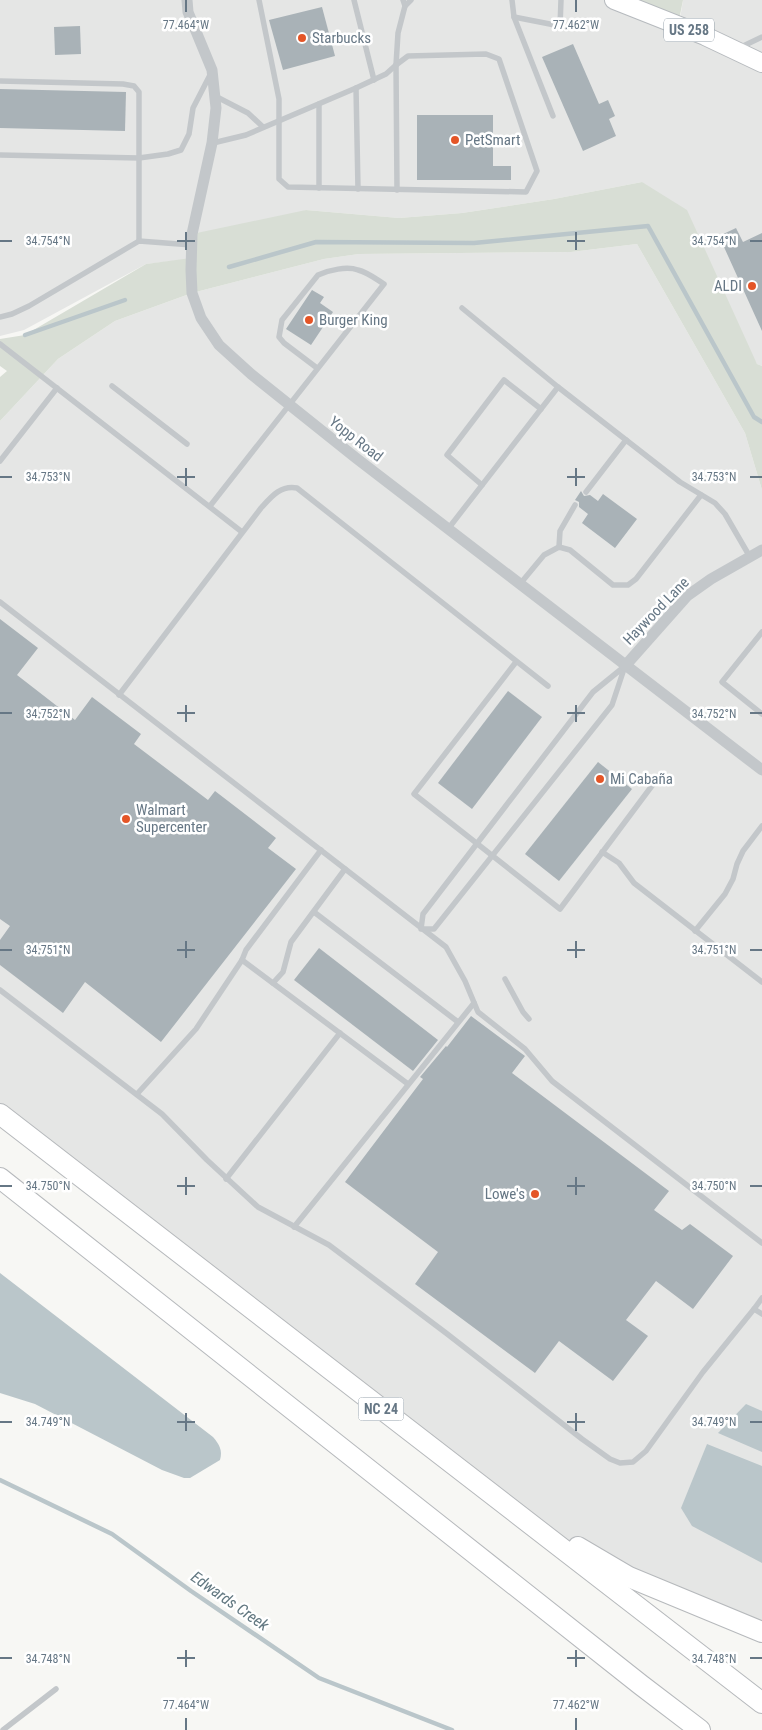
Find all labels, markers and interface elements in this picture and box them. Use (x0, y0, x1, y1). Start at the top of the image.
text: 77.464°W (163, 18, 209, 32)
text: 77.462°W (553, 18, 599, 32)
road number: US 258 (664, 18, 714, 42)
place label: Starbucks (312, 29, 371, 47)
marker: Starbucks (296, 32, 308, 44)
place label: PetSmart (465, 131, 520, 149)
marker: PetSmart (449, 134, 461, 146)
text: 34.754°N (26, 234, 70, 248)
text: 34.754°N (692, 234, 736, 248)
place label: ALDI (714, 277, 742, 295)
marker: ALDI (746, 280, 758, 292)
place label: Burger King (319, 311, 388, 329)
marker: Burger King (303, 314, 315, 326)
street label: Yopp Road (326, 412, 386, 466)
text: 34.753°N (26, 470, 70, 484)
text: 34.753°N (692, 470, 736, 484)
street label: Haywood Lane (619, 573, 693, 649)
text: 34.752°N (26, 707, 70, 721)
text: 34.752°N (692, 707, 736, 721)
place label: Mi Cabaña (610, 770, 673, 788)
marker: Mi Cabaña (594, 773, 606, 785)
place label: Walmart Supercenter (136, 801, 208, 836)
marker: Walmart Supercenter (120, 813, 132, 825)
text: 34.751°N (26, 943, 70, 957)
text: 34.751°N (692, 943, 736, 957)
text: 34.750°N (26, 1179, 70, 1193)
text: 34.750°N (692, 1179, 736, 1193)
place label: Lowe's (485, 1185, 525, 1203)
marker: Lowe's (529, 1188, 541, 1200)
road number: NC 24 (358, 1398, 404, 1420)
text: 34.749°N (26, 1415, 70, 1429)
text: 34.749°N (692, 1415, 736, 1429)
water label: Edwards Creek (187, 1567, 273, 1635)
text: 34.748°N (26, 1652, 70, 1666)
text: 34.748°N (692, 1652, 736, 1666)
text: 77.464°W (163, 1698, 209, 1712)
text: 77.462°W (553, 1698, 599, 1712)

